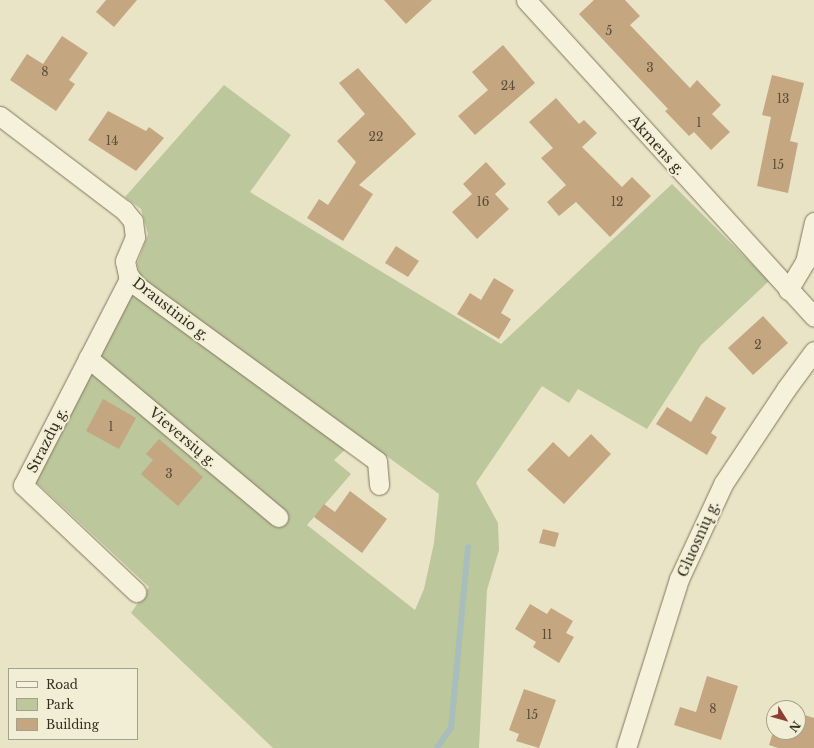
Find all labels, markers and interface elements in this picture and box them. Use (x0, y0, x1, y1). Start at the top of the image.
house number: 5 (606, 24, 612, 38)
house number: 3 (646, 61, 654, 75)
house number: 8 (41, 65, 49, 79)
house number: 24 (501, 79, 515, 93)
house number: 13 (777, 92, 789, 106)
street label: Akmens g. (626, 112, 688, 178)
house number: 1 (696, 116, 702, 130)
house number: 22 (369, 130, 383, 144)
house number: 14 (106, 134, 118, 148)
house number: 15 (772, 158, 784, 172)
house number: 16 (476, 195, 490, 209)
house number: 12 (611, 195, 623, 209)
street label: Draustinio g. (129, 274, 213, 344)
house number: 2 (754, 338, 762, 352)
street label: Strazdų g. (23, 404, 71, 476)
street label: Vieversių g. (146, 404, 220, 470)
house number: 1 (108, 420, 114, 434)
house number: 3 (165, 467, 173, 481)
street label: Gluosnių g. (674, 498, 722, 580)
house number: 11 (542, 628, 552, 642)
legend (8, 668, 138, 740)
text: Road (46, 677, 78, 692)
text: Park (46, 697, 74, 712)
north arrow (766, 700, 806, 740)
house number: 8 (709, 702, 717, 716)
house number: 15 (526, 708, 538, 722)
text: Building (46, 717, 99, 732)
text: N (786, 718, 803, 735)

